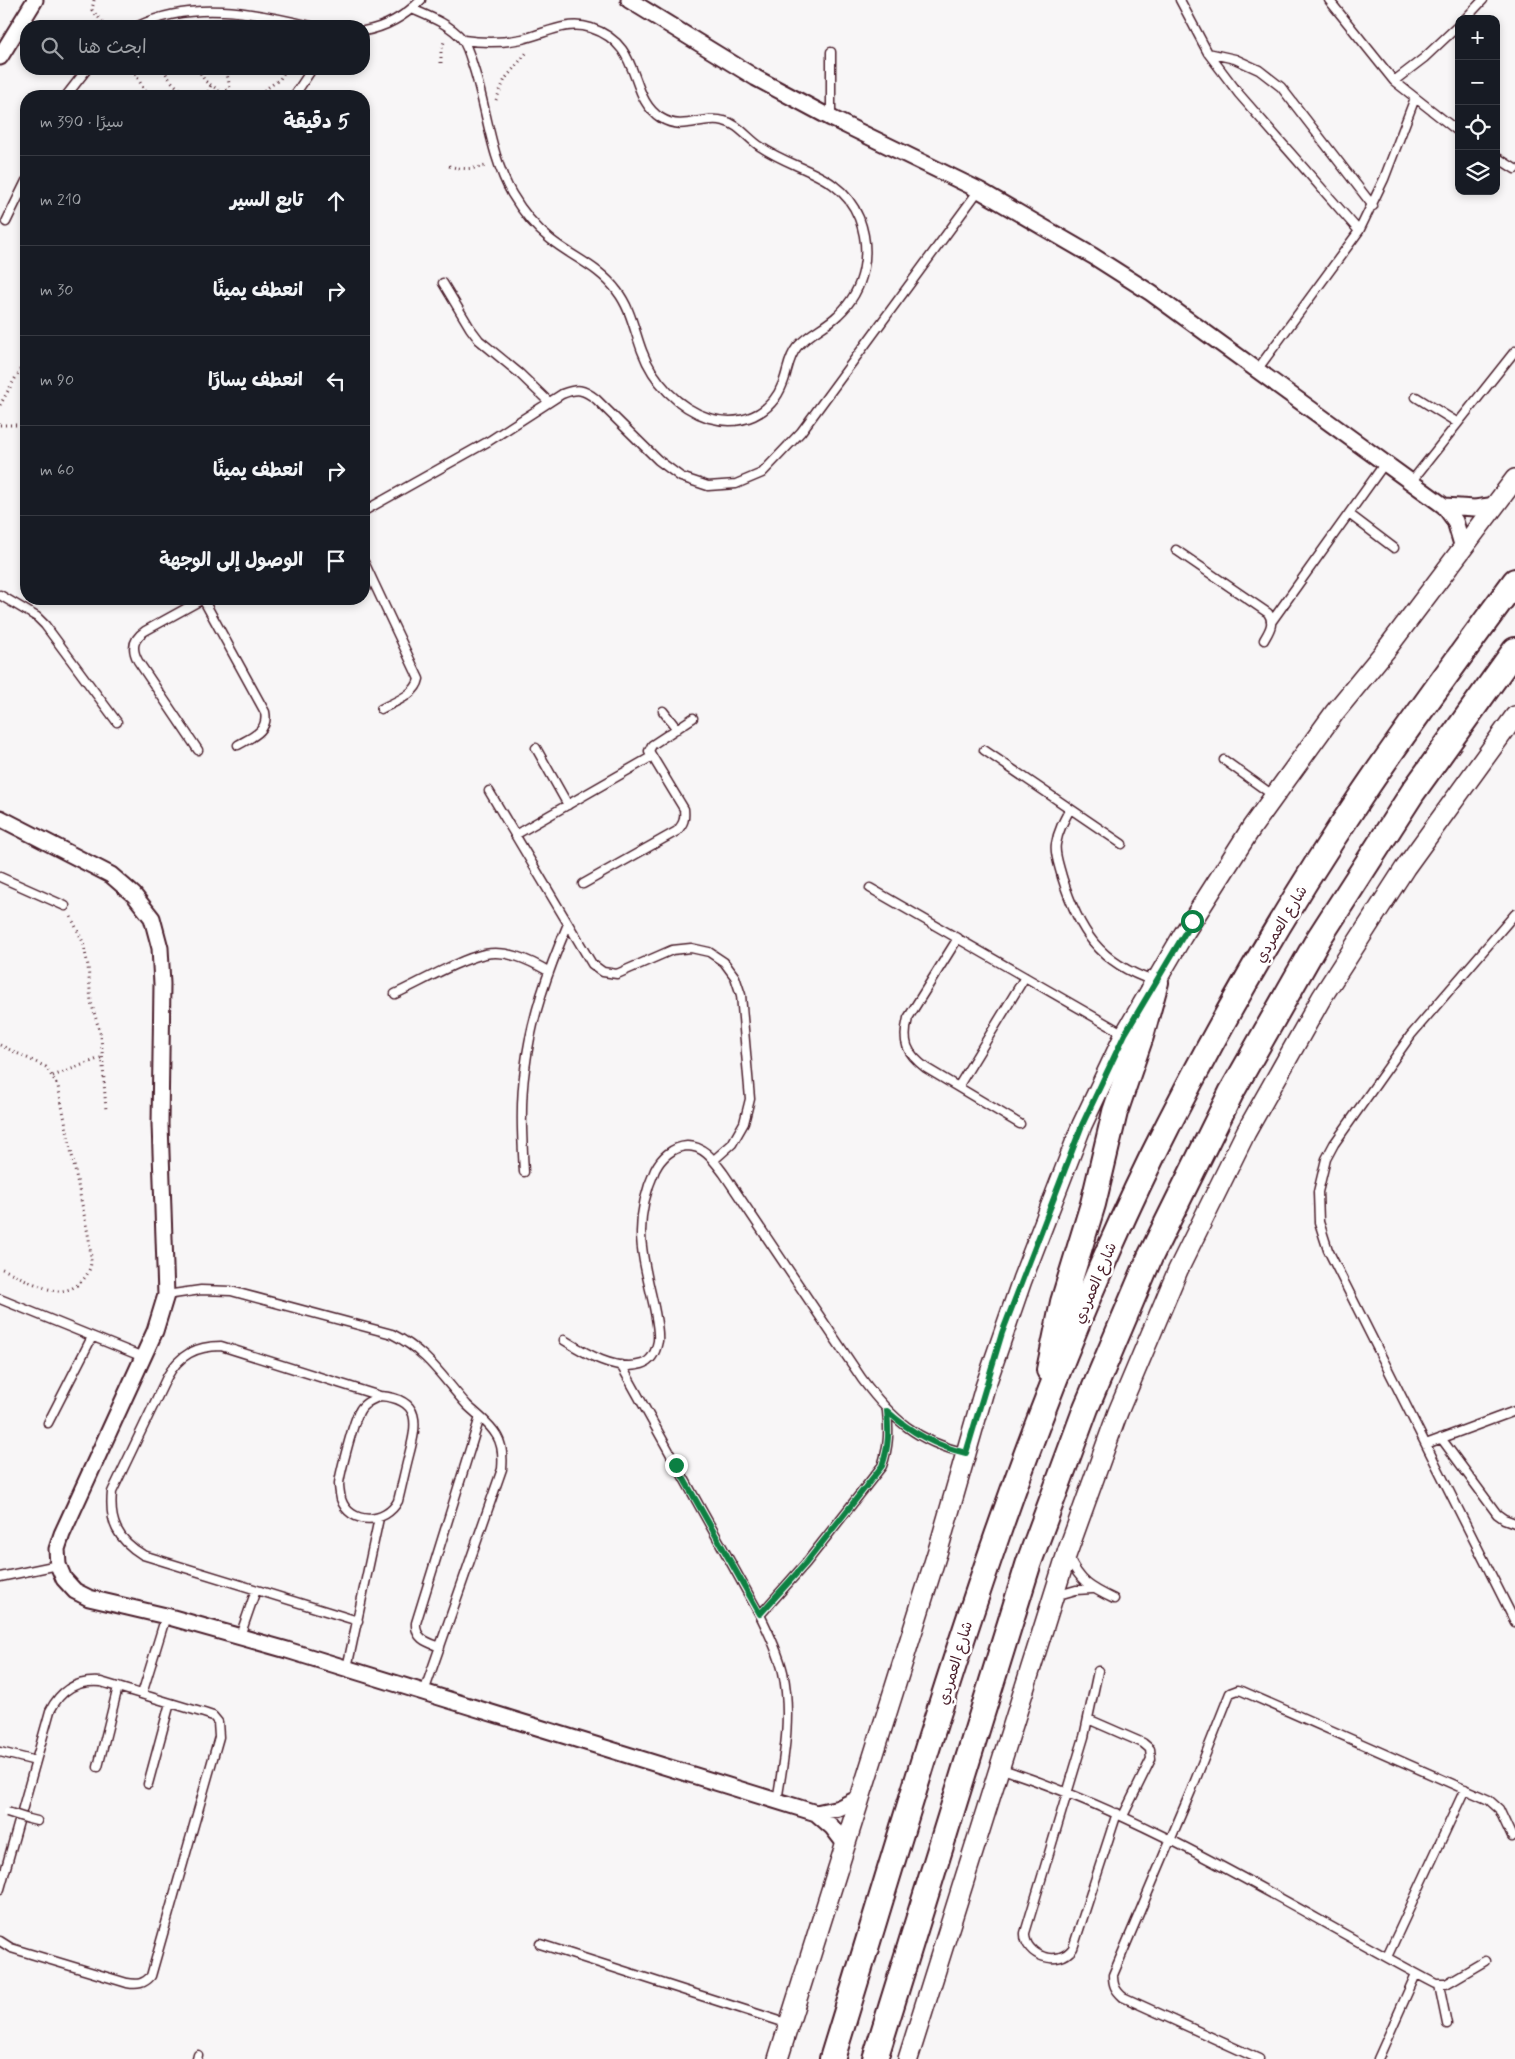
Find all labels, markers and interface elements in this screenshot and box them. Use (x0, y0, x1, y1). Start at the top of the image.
map controls (1455, 15, 1500, 195)
button: + (1455, 15, 1500, 60)
search box (20, 20, 370, 75)
icon: search (38, 34, 66, 62)
text: ابحث هنا (78, 35, 147, 60)
button: − (1455, 60, 1500, 105)
button: locate (1455, 105, 1500, 150)
text: 5 دقيقة (283, 108, 350, 136)
text: سيرًا · 390 m (40, 112, 124, 133)
button: layers (1455, 150, 1500, 195)
icon: ahead (322, 187, 350, 215)
text: تابع السير (230, 188, 303, 213)
text: 210 m (40, 190, 81, 211)
icon: right (322, 277, 350, 305)
text: انعطف يمينًا (213, 278, 303, 303)
text: 30 m (40, 280, 73, 301)
icon: left (322, 367, 350, 395)
text: انعطف يسارًا (208, 368, 303, 393)
text: 90 m (40, 370, 74, 391)
icon: right (322, 457, 350, 485)
text: انعطف يمينًا (213, 458, 303, 483)
text: 60 m (40, 460, 74, 481)
icon: arrive (322, 547, 350, 575)
text: الوصول إلى الوجهة (159, 548, 303, 573)
street label: شارع العمردي (1251, 882, 1313, 967)
route start (1181, 910, 1204, 933)
street label: شارع العمردي (1070, 1240, 1122, 1327)
route end (665, 1454, 688, 1477)
street label: شارع العمردي (934, 1619, 978, 1708)

